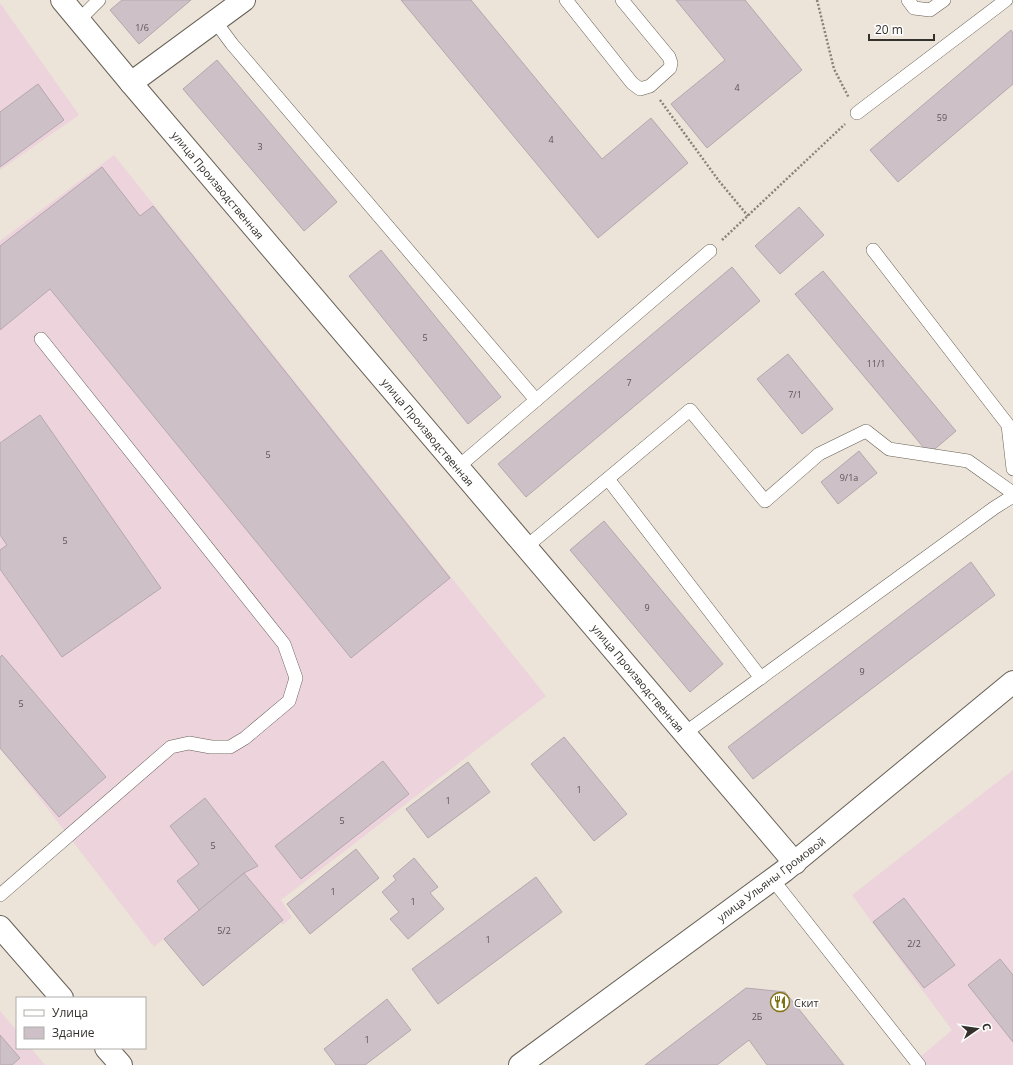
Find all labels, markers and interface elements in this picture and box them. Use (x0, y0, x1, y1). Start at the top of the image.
scale bar (869, 16, 934, 42)
house number: 1/6 (135, 21, 149, 34)
text: 20 m (875, 21, 903, 38)
house number: 4 (734, 81, 740, 94)
house number: 59 (937, 111, 947, 124)
street label: улица Производственная (168, 128, 268, 242)
house number: 4 (548, 133, 554, 146)
house number: 3 (257, 140, 263, 153)
house number: 5 (422, 331, 428, 344)
house number: 11/1 (867, 357, 885, 370)
street label: улица Производственная (378, 375, 478, 489)
house number: 7 (626, 376, 632, 389)
house number: 7/1 (788, 388, 802, 401)
house number: 5 (265, 448, 271, 461)
house number: 9/1а (840, 471, 858, 484)
house number: 5 (62, 534, 68, 547)
house number: 9 (644, 601, 650, 614)
street label: улица Производственная (588, 621, 688, 735)
house number: 9 (859, 665, 865, 678)
house number: 5 (18, 697, 24, 710)
house number: 1 (576, 783, 582, 796)
house number: 1 (445, 794, 451, 807)
house number: 5 (339, 814, 345, 827)
street label: улица Ульяны Громовой (714, 833, 828, 925)
house number: 5 (210, 839, 216, 852)
house number: 1 (330, 885, 336, 898)
house number: 1 (410, 895, 416, 908)
house number: 5/2 (217, 924, 231, 937)
house number: 1 (485, 933, 491, 946)
house number: 2/2 (907, 937, 921, 950)
restaurant icon: Скит (769, 991, 791, 1013)
place label: Скит (794, 995, 819, 1010)
legend (16, 997, 146, 1049)
text: Улица (52, 1004, 88, 1021)
north arrow (957, 1009, 997, 1049)
house number: 2Б (752, 1010, 763, 1023)
text: С (979, 1022, 995, 1032)
text: Здание (52, 1024, 95, 1041)
house number: 1 (364, 1033, 370, 1046)

